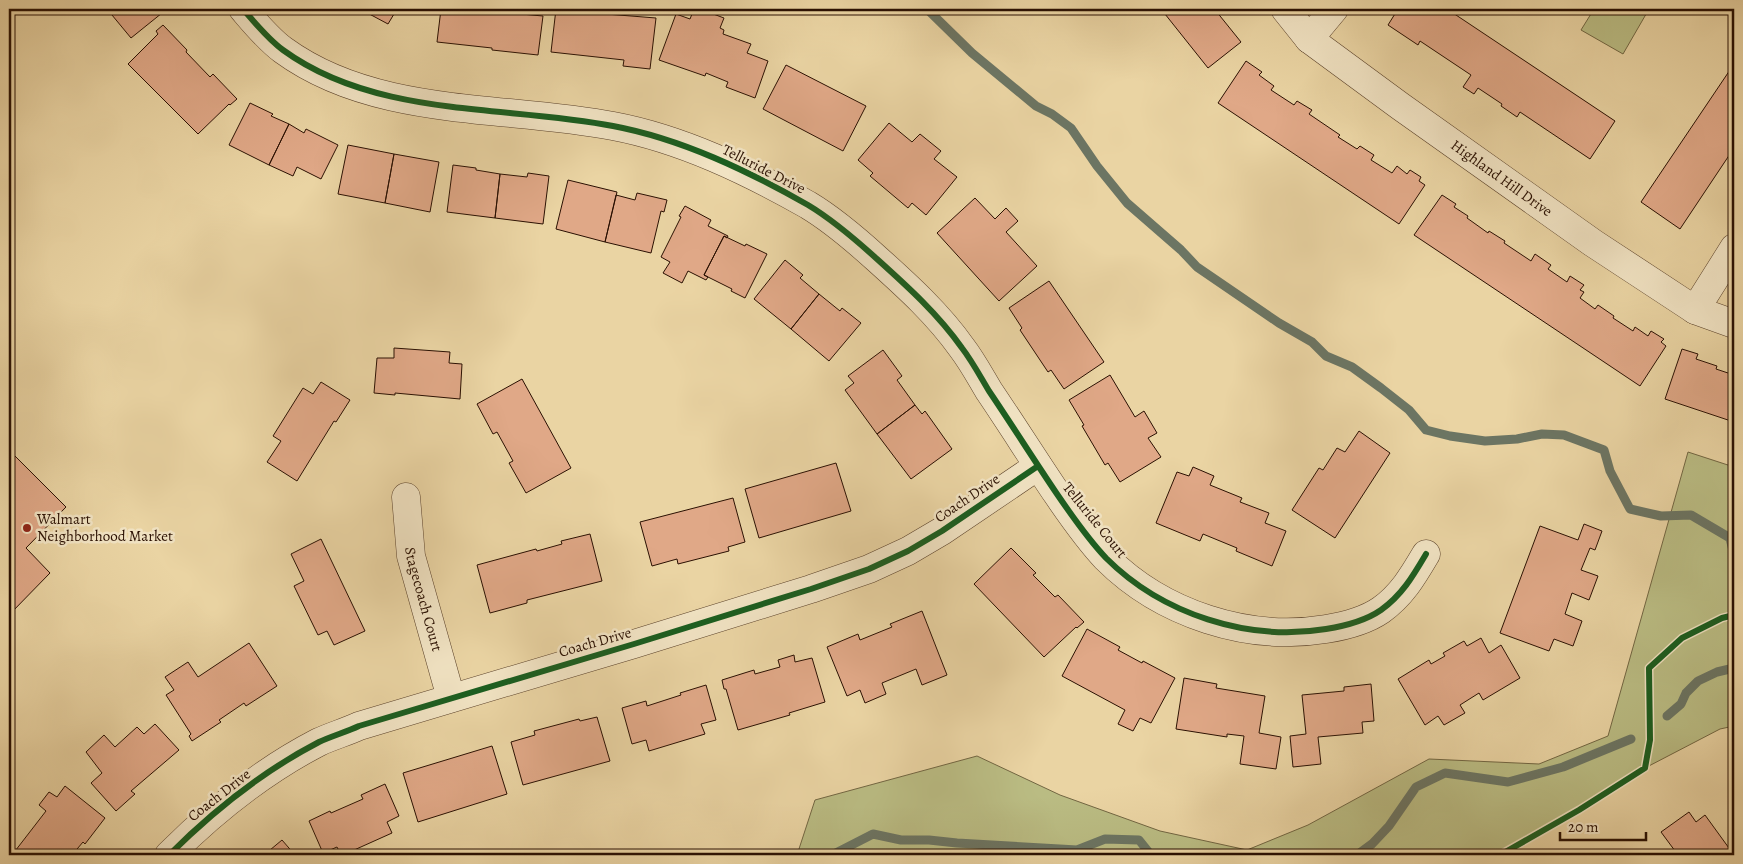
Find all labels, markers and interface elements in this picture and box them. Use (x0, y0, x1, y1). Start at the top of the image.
street label: Highland Hill Drive (1447, 135, 1557, 221)
street label: Telluride Drive (719, 139, 809, 199)
street label: Coach Drive (930, 469, 1004, 527)
street label: Telluride Court (1058, 478, 1132, 562)
place label: Walmart Neighborhood Market (36, 509, 173, 546)
marker: Walmart Neighborhood Market (21, 522, 33, 534)
street label: Stagecoach Court (400, 546, 447, 654)
street label: Coach Drive (556, 622, 634, 662)
street label: Coach Drive (183, 764, 255, 826)
scale bar (1560, 809, 1647, 841)
text: 20 m (1568, 817, 1599, 837)

